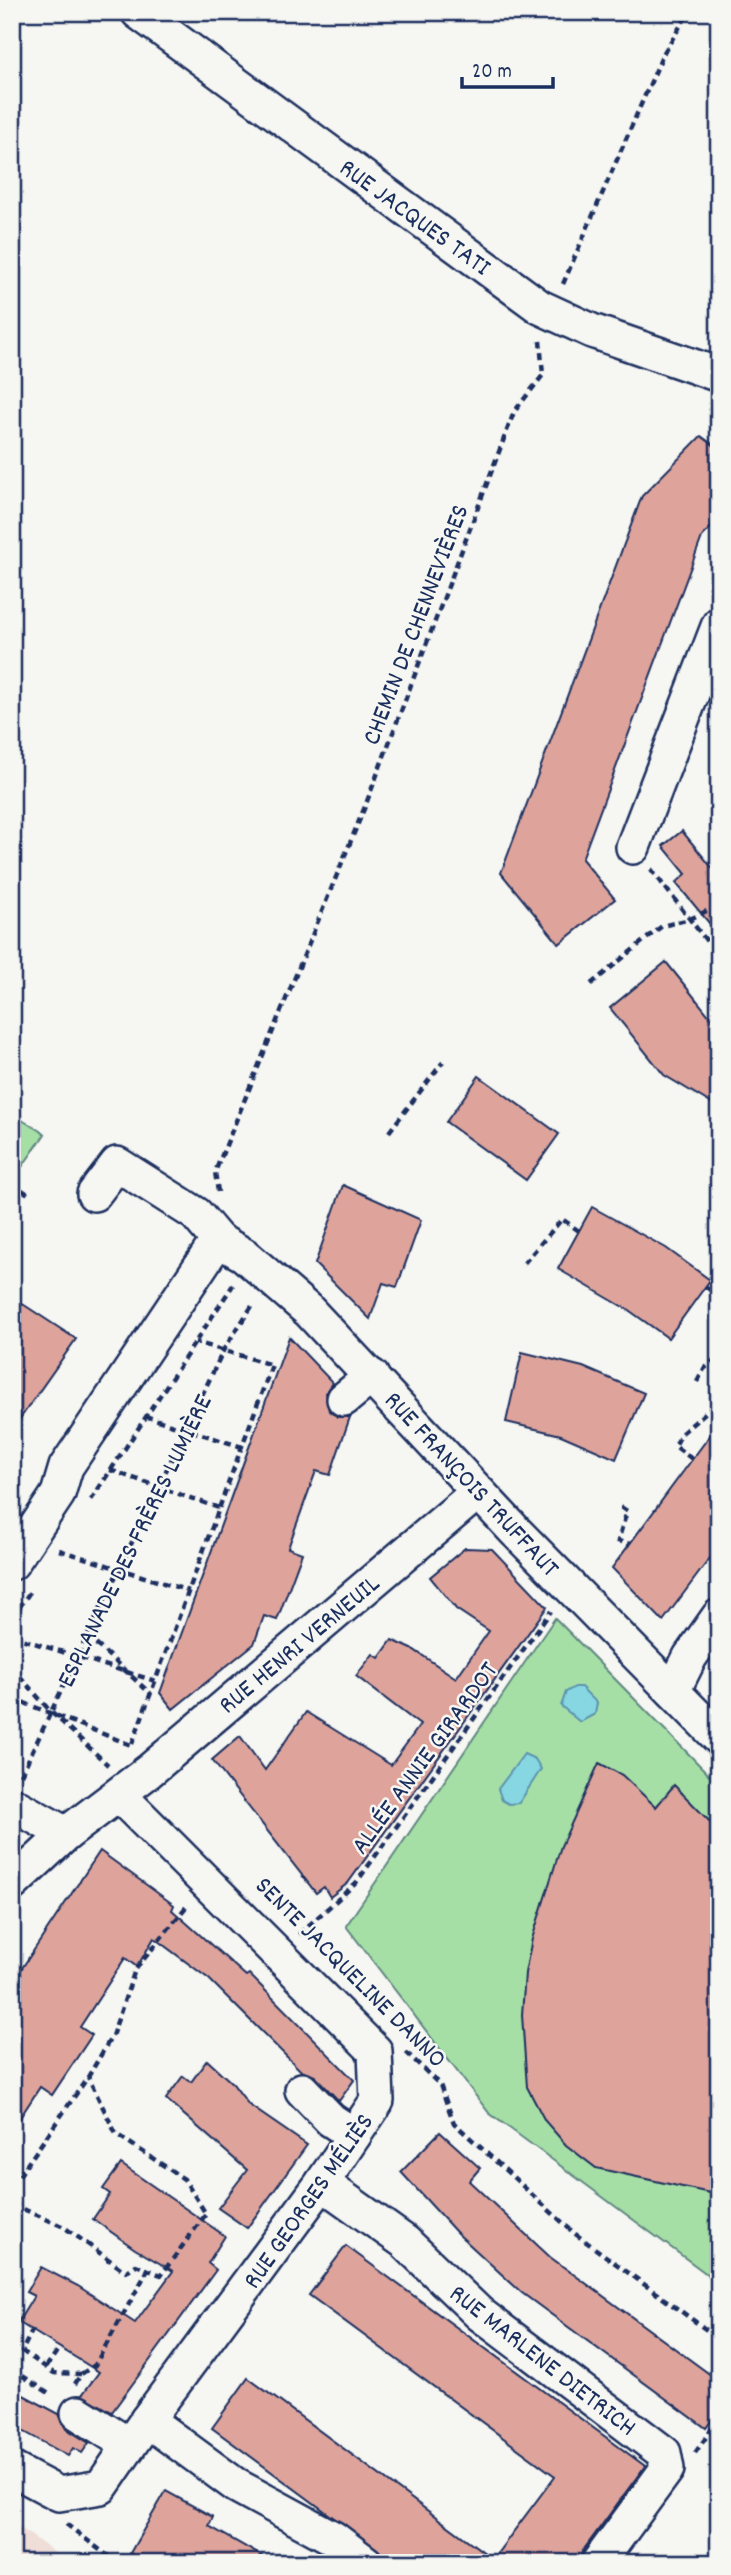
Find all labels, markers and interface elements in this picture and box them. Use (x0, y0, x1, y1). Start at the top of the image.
scale bar (462, 46, 552, 90)
text: 20 m (472, 58, 512, 88)
street label: RUE JACQUES TATI (330, 151, 497, 287)
street label: CHEMIN DE CHENNEVIÈRES (354, 500, 480, 751)
street label: RUE FRANÇOIS TRUFFAUT (374, 1384, 567, 1587)
street label: ESPLANADE DES FRÈRES LUMIÈRE (49, 1389, 223, 1694)
street label: RUE HENRI VERNEUIL (212, 1567, 389, 1724)
street label: ALLÉE ANNIE GIRARDOT (343, 1655, 509, 1863)
street label: SENTE JACQUELINE DANNO (245, 1869, 454, 2078)
street label: RUE GEORGES MÉLIÈS (235, 2107, 384, 2297)
street label: RUE MARLENE DIETRICH (440, 2277, 643, 2447)

